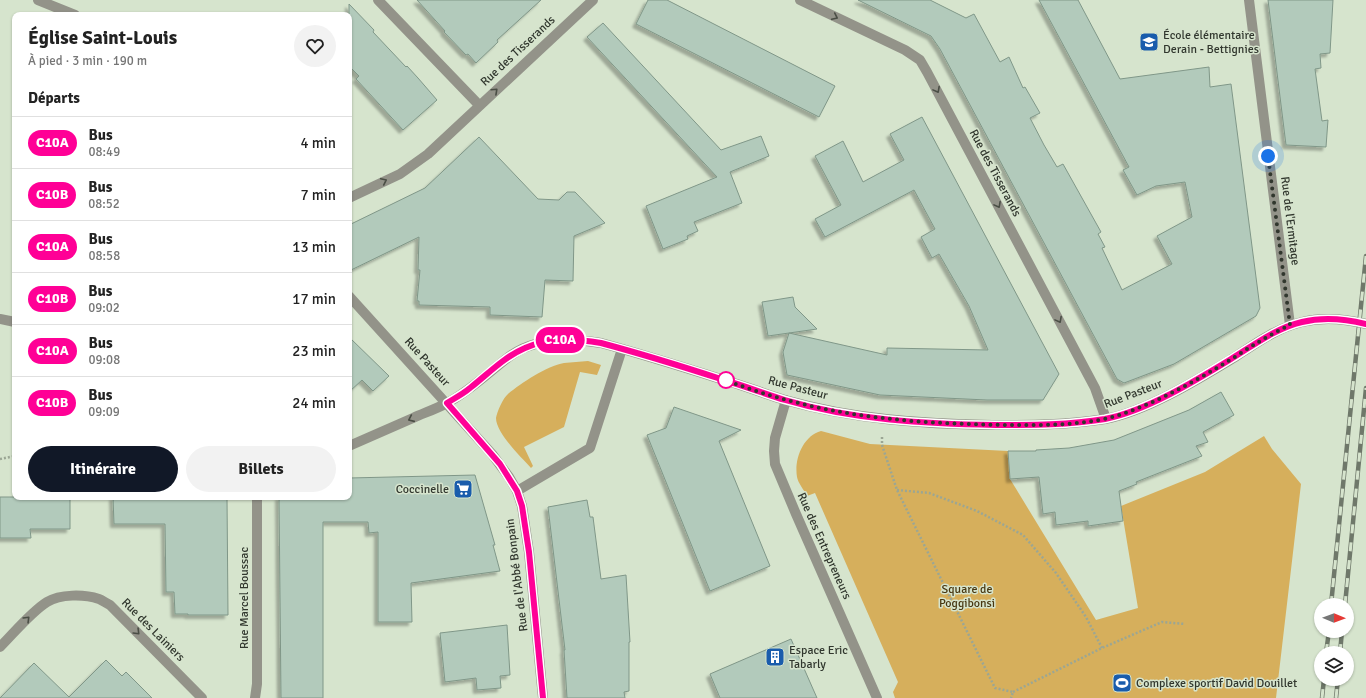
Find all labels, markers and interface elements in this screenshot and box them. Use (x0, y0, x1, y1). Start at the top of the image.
one-way arrow (831, 12, 839, 20)
street label: Rue des Tisserands (478, 13, 558, 89)
button: heart (294, 25, 336, 67)
text: Église Saint-Louis (28, 26, 177, 50)
place label: École élémentaire Derain - Bettignies (1163, 28, 1259, 57)
school or university icon: École élémentaire Derain - Bettignies (1138, 31, 1160, 53)
text: À pied · 3 min · 190 m (28, 53, 147, 69)
one-way arrow (932, 86, 940, 94)
one-way arrow (490, 88, 498, 95)
text: Départs (28, 89, 80, 107)
text: Bus (89, 126, 113, 144)
street label: Rue des Tisserands (966, 127, 1024, 219)
text: C10A (36, 134, 69, 151)
text: 4 min (300, 134, 336, 152)
text: 08:49 (89, 144, 120, 160)
your location (1258, 146, 1278, 166)
street label: Rue de l'Ermitage (1277, 176, 1303, 266)
text: Bus (88, 178, 112, 196)
one-way arrow (380, 178, 388, 186)
text: C10B (36, 186, 68, 203)
text: 7 min (300, 186, 336, 204)
text: 08:52 (88, 196, 120, 212)
one-way arrow (993, 201, 1001, 208)
text: Bus (89, 230, 113, 248)
text: C10A (36, 238, 69, 255)
text: 13 min (292, 238, 336, 256)
text: 08:58 (89, 248, 120, 264)
text: Bus (88, 282, 112, 300)
text: C10B (36, 290, 68, 307)
text: 17 min (292, 290, 336, 308)
text: 09:02 (88, 300, 120, 316)
one-way arrow (1054, 316, 1061, 323)
line badge: C10A (532, 327, 588, 353)
text: C10A (544, 331, 576, 348)
text: Bus (89, 334, 113, 352)
street label: Rue Pasteur (401, 334, 453, 390)
text: C10A (36, 342, 69, 359)
text: 23 min (292, 342, 336, 360)
text: 09:08 (89, 352, 120, 368)
unlabelled marker (717, 371, 735, 389)
street label: Rue Pasteur (767, 373, 830, 403)
street label: Rue Pasteur (1102, 376, 1165, 412)
text: Bus (88, 386, 112, 404)
text: C10B (36, 394, 68, 411)
text: 24 min (292, 394, 336, 412)
text: 09:09 (88, 404, 120, 420)
one-way arrow (408, 414, 415, 422)
button: Itinéraire (28, 446, 178, 492)
button: Billets (186, 446, 336, 492)
supermarket icon: Coccinelle (452, 478, 474, 500)
place label: Coccinelle (396, 482, 449, 497)
street label: Rue des Entrepreneurs (794, 490, 854, 602)
street label: Rue de l'Abbé Bonpain (503, 518, 531, 632)
street label: Rue Marcel Boussac (237, 547, 252, 649)
park label: Square de Poggibonsi (939, 582, 995, 611)
street label: Rue des Lainiers (118, 595, 188, 665)
north arrow (1314, 598, 1354, 638)
map controls (1314, 598, 1354, 686)
one-way arrow (22, 616, 30, 624)
one-way arrow (132, 627, 140, 635)
place label: Espace Eric Tabarly (789, 643, 848, 672)
building icon: Espace Eric Tabarly (764, 646, 786, 668)
button: layers (1314, 646, 1354, 686)
sports icon: Complexe sportif David Douillet (1111, 672, 1133, 694)
place label: Complexe sportif David Douillet (1136, 676, 1297, 691)

